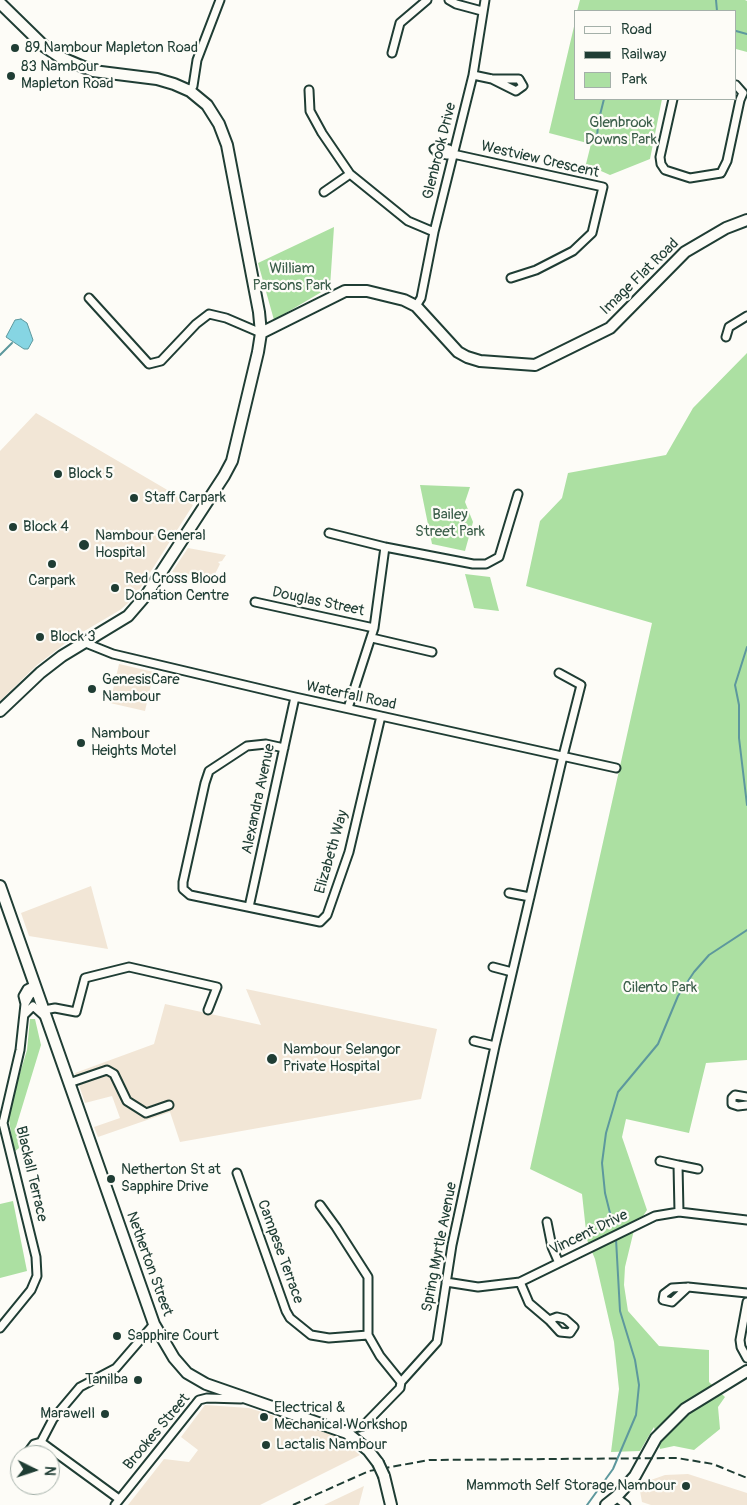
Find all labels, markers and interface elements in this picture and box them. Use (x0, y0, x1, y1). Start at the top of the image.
legend (574, 10, 737, 100)
text: Road (621, 20, 652, 39)
place label: 89 Nambour Mapleton Road (25, 39, 198, 57)
marker: 89 Nambour Mapleton Road (9, 42, 21, 54)
text: Railway (621, 45, 666, 64)
place label: 83 Nambour Mapleton Road (21, 58, 114, 93)
marker: 83 Nambour Mapleton Road (5, 70, 17, 82)
text: Park (621, 70, 647, 89)
street label: Glenbrook Drive (419, 101, 461, 201)
park label: Glenbrook Downs Park (585, 114, 657, 149)
street label: Westview Crescent (479, 138, 601, 182)
street label: Image Flat Road (597, 235, 683, 319)
park label: William Parsons Park (252, 260, 332, 295)
place label: Block 5 (68, 465, 113, 483)
marker: Block 5 (52, 468, 64, 480)
place label: Staff Carpark (144, 489, 226, 507)
marker: Staff Carpark (128, 492, 140, 504)
park label: Bailey Street Park (415, 506, 485, 541)
place label: Block 4 (23, 518, 69, 536)
marker: Block 4 (7, 521, 19, 533)
place label: Nambour General Hospital (95, 527, 206, 562)
marker: Nambour General Hospital (77, 538, 91, 552)
marker: Carpark (46, 558, 58, 570)
place label: Red Cross Blood Donation Centre (125, 570, 229, 605)
place label: Carpark (28, 572, 76, 590)
marker: Red Cross Blood Donation Centre (109, 582, 121, 594)
street label: Douglas Street (270, 583, 366, 621)
place label: Block 3 (50, 628, 96, 646)
marker: Block 3 (34, 631, 46, 643)
place label: GenesisCare Nambour (102, 671, 180, 706)
street label: Waterfall Road (304, 678, 398, 714)
marker: GenesisCare Nambour (86, 683, 98, 695)
place label: Nambour Heights Motel (91, 725, 177, 760)
marker: Nambour Heights Motel (75, 737, 87, 749)
street label: Alexandra Avenue (239, 742, 279, 856)
street label: Elizabeth Way (311, 808, 353, 896)
park label: Cilento Park (623, 979, 697, 997)
place label: Nambour Selangor Private Hospital (283, 1041, 401, 1076)
marker: Nambour Selangor Private Hospital (265, 1052, 279, 1066)
street label: Blackall Terrace (11, 1124, 51, 1224)
place label: Netherton St at Sapphire Drive (121, 1161, 221, 1196)
marker: Netherton St at Sapphire Drive (105, 1173, 117, 1185)
street label: Spring Myrtle Avenue (419, 1181, 461, 1313)
street label: Campese Terrace (253, 1198, 307, 1306)
street label: Vincent Drive (547, 1206, 631, 1260)
street label: Netherton Street (122, 1209, 176, 1319)
place label: Sapphire Court (127, 1327, 219, 1345)
marker: Sapphire Court (111, 1330, 123, 1342)
place label: Tanilba (85, 1371, 128, 1389)
marker: Tanilba (132, 1374, 144, 1386)
street label: Brookes Street (120, 1390, 194, 1474)
place label: Electrical & Mechanical Workshop (274, 1399, 407, 1434)
place label: Marawell (40, 1405, 95, 1423)
marker: Marawell (99, 1408, 111, 1420)
marker: Electrical & Mechanical Workshop (258, 1411, 270, 1423)
place label: Lactalis Nambour (276, 1436, 387, 1454)
marker: Lactalis Nambour (260, 1439, 272, 1451)
north arrow (10, 1445, 60, 1495)
text: N (41, 1466, 58, 1476)
place label: Mammoth Self Storage Nambour (466, 1477, 676, 1495)
marker: Mammoth Self Storage Nambour (680, 1480, 692, 1492)

